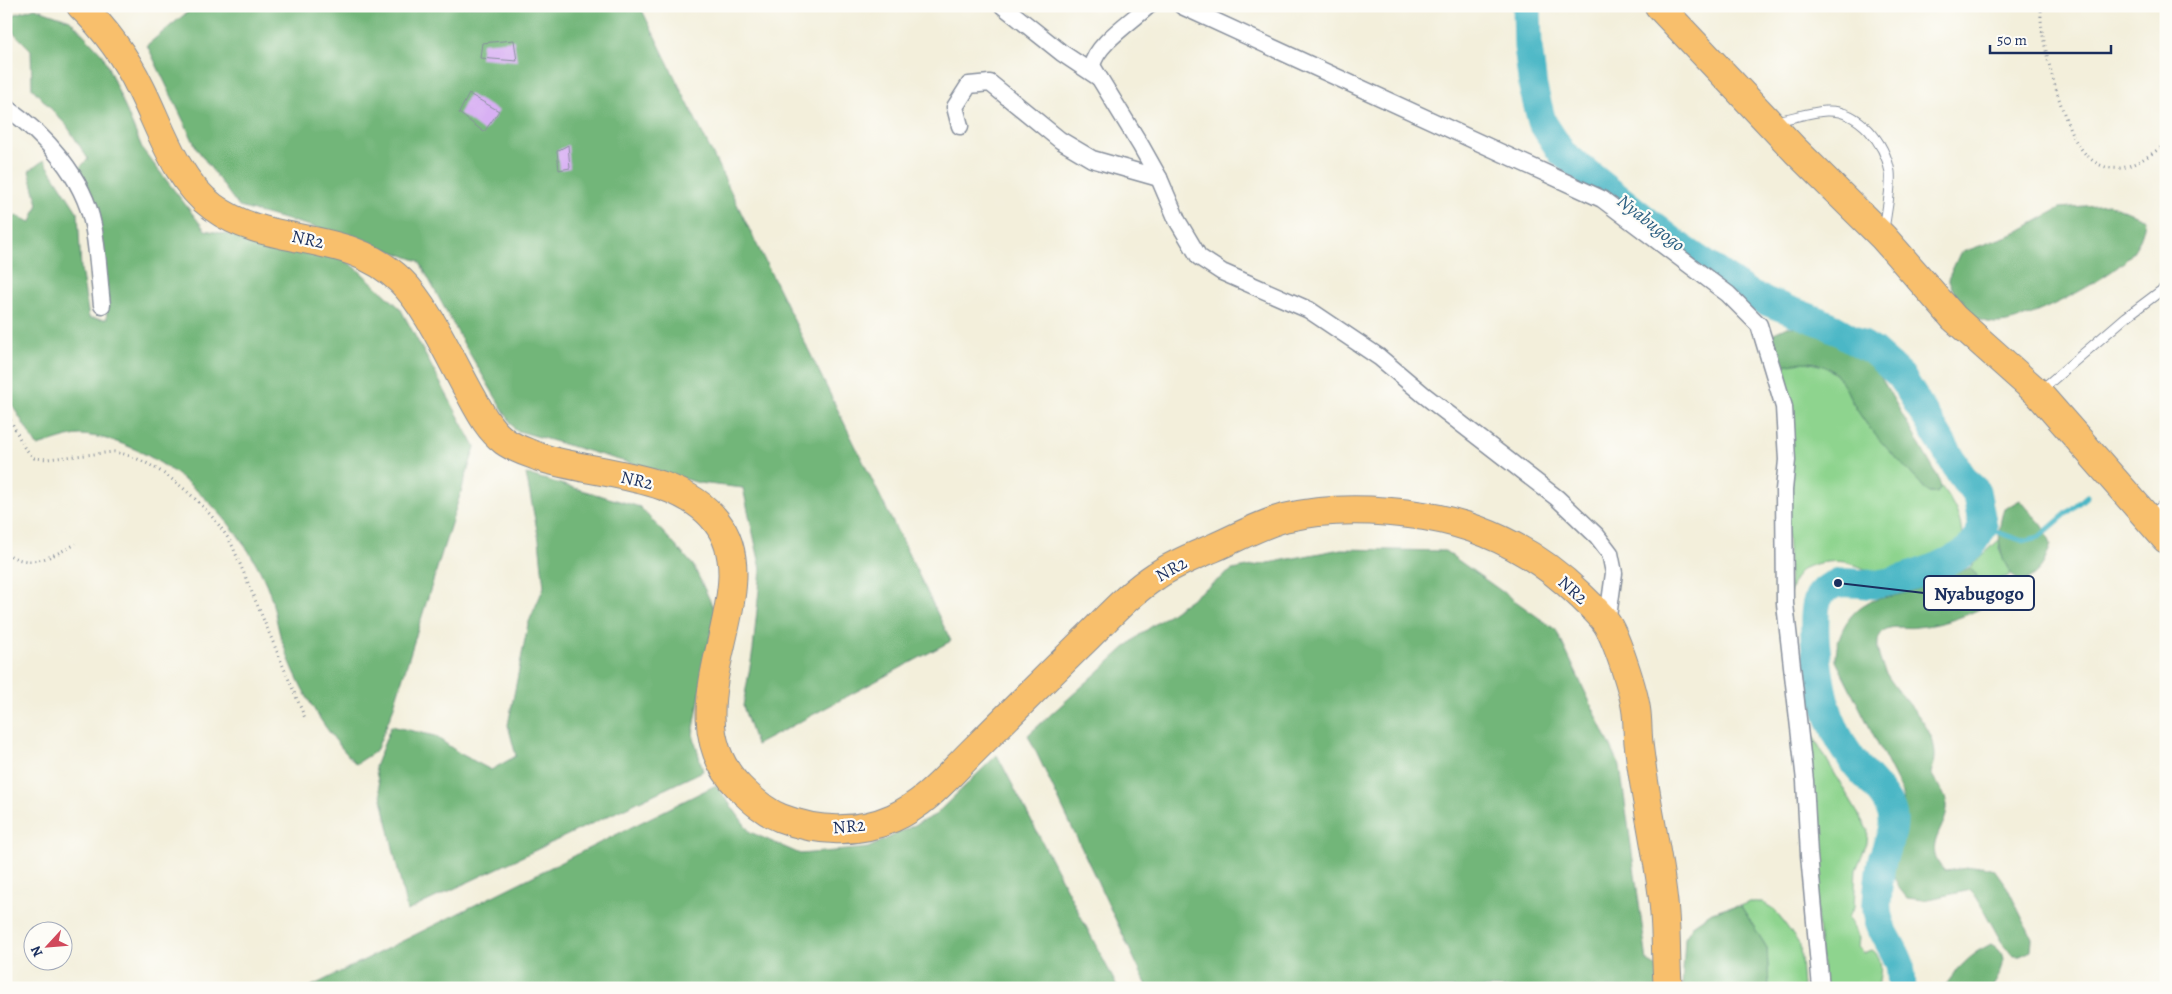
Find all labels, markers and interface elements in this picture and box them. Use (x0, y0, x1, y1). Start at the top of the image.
scale bar (1990, 22, 2111, 54)
text: 50 m (1997, 30, 2027, 50)
water label: Nyabugogo (1612, 188, 1691, 258)
street label: NR2 (290, 224, 327, 254)
street label: NR2 (618, 465, 656, 495)
street label: NR2 (1151, 550, 1191, 587)
street label: NR2 (1553, 570, 1593, 610)
callout: Nyabugogo (1924, 576, 2034, 610)
text: Nyabugogo (1934, 581, 2024, 607)
street label: NR2 (832, 813, 867, 839)
north arrow (22, 922, 72, 972)
text: N (26, 943, 48, 960)

